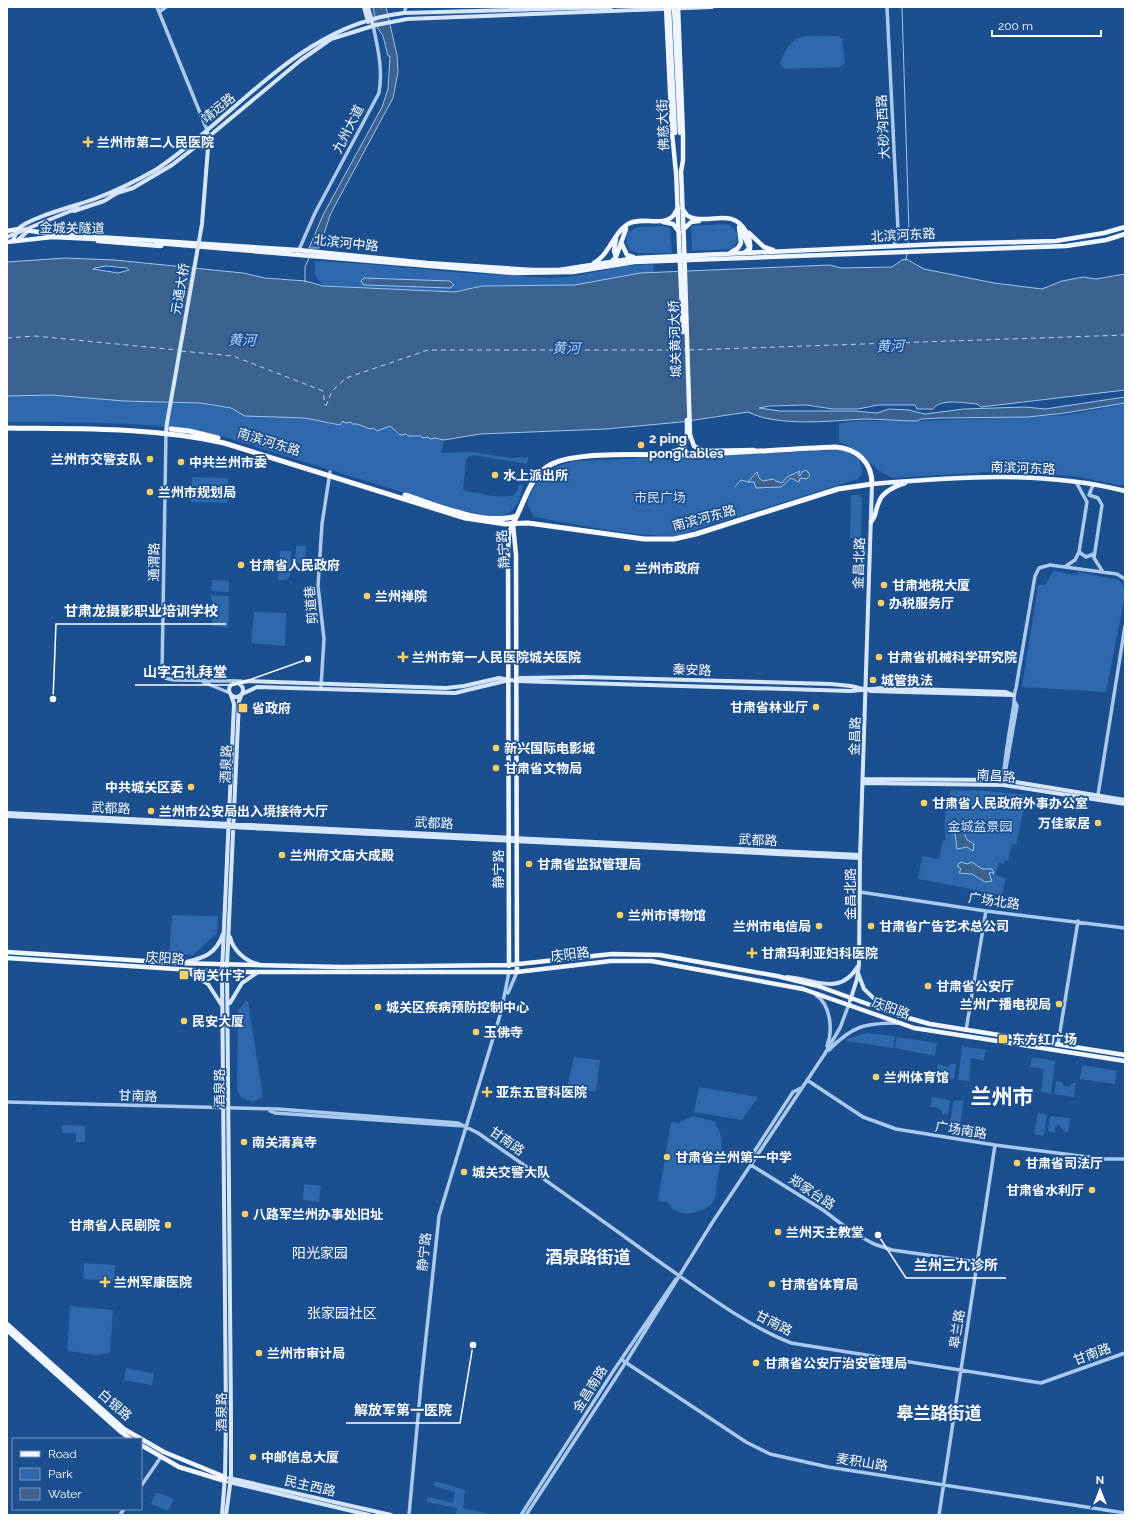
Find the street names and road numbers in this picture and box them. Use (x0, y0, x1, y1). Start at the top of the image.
street label: 靖远路 (198, 90, 238, 126)
street label: 大砂沟西路 (874, 94, 892, 160)
street label: 佛慈大街 (655, 99, 671, 151)
street label: 九州大道 (330, 102, 366, 156)
street label: 金城关隧道 (39, 220, 105, 236)
street label: 北滨河东路 (870, 226, 936, 244)
street label: 北滨河中路 (313, 232, 379, 254)
street label: 元通大桥 (168, 262, 192, 316)
street label: 城关黄河大桥 (666, 300, 684, 378)
street label: 南滨河东路 (236, 425, 302, 459)
street label: 南滨河东路 (990, 459, 1056, 477)
street label: 南滨河东路 (671, 502, 737, 534)
street label: 静宁路 (494, 529, 512, 569)
street label: 金昌北路 (851, 537, 867, 589)
street label: 通渭路 (146, 542, 162, 582)
street label: 剪道巷 (302, 585, 320, 625)
street label: 秦安路 (672, 662, 712, 678)
street label: 金昌路 (847, 716, 863, 756)
street label: 酒泉路 (218, 744, 234, 784)
street label: 南昌路 (976, 767, 1016, 785)
street label: 武都路 (91, 799, 131, 817)
street label: 武都路 (414, 814, 454, 832)
street label: 武都路 (738, 831, 778, 849)
street label: 静宁路 (491, 849, 506, 889)
street label: 金昌北路 (843, 868, 858, 920)
street label: 广场北路 (967, 890, 1021, 912)
street label: 庆阳路 (550, 944, 590, 964)
street label: 庆阳路 (145, 949, 185, 967)
street label: 庆阳路 (870, 994, 912, 1022)
street label: 酒泉路 (212, 1068, 227, 1108)
street label: 甘南路 (118, 1088, 158, 1104)
street label: 广场南路 (934, 1119, 988, 1141)
street label: 甘南路 (487, 1124, 527, 1158)
street label: 郑家台路 (786, 1172, 838, 1212)
street label: 静宁路 (415, 1232, 433, 1272)
street label: 甘南路 (753, 1307, 795, 1339)
street label: 皋兰路 (947, 1309, 967, 1349)
street label: 甘南路 (1071, 1340, 1113, 1368)
street label: 金昌南路 (570, 1363, 610, 1415)
street label: 白银路 (95, 1387, 135, 1423)
street label: 酒泉路 (214, 1392, 229, 1432)
street label: 麦积山路 (835, 1451, 889, 1473)
street label: 民主西路 (283, 1473, 337, 1499)

